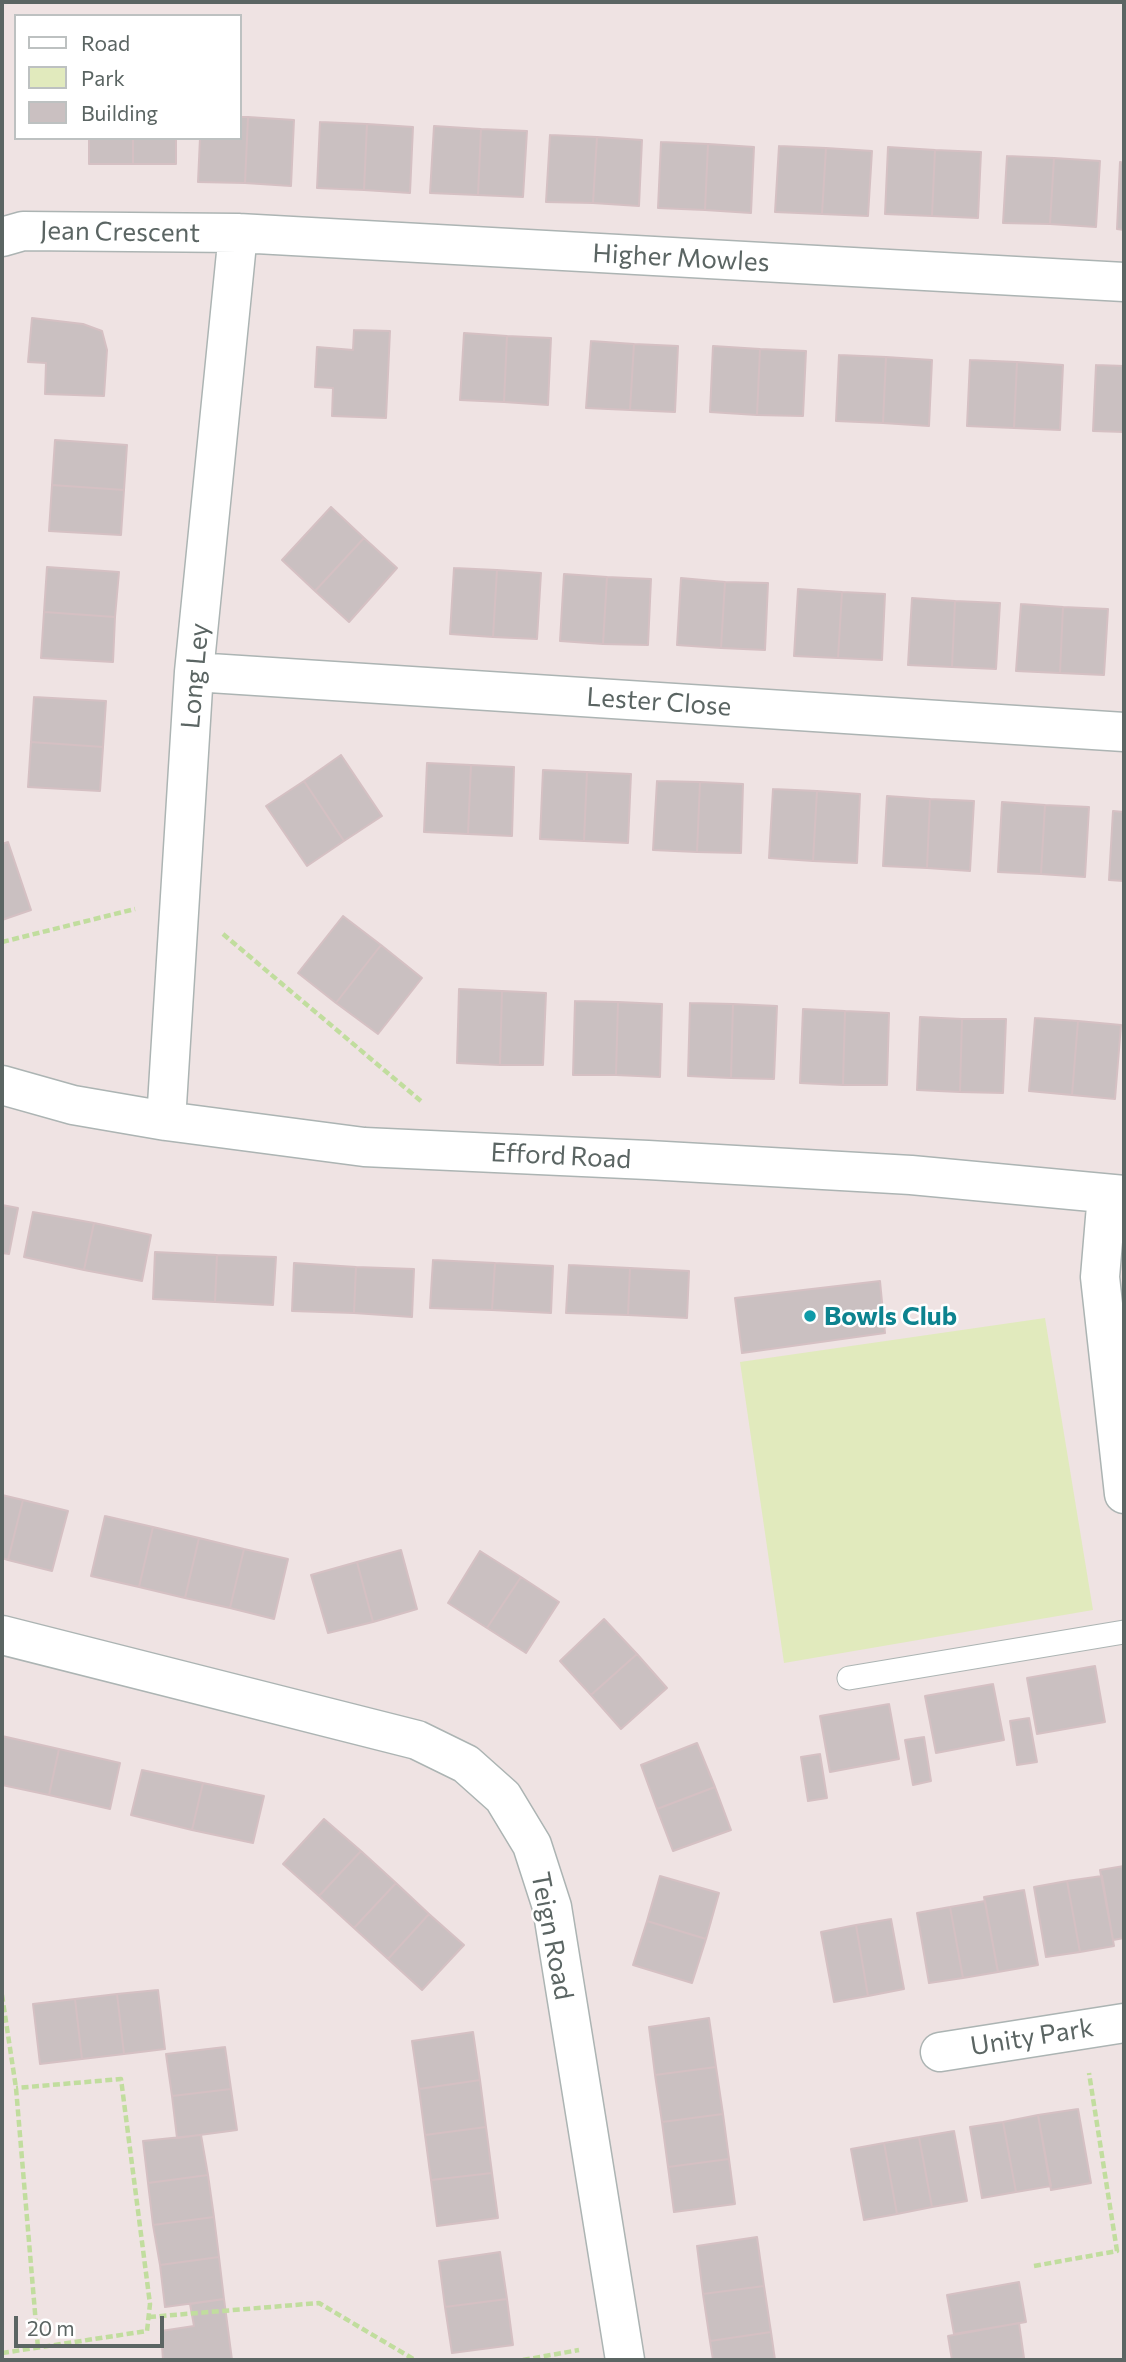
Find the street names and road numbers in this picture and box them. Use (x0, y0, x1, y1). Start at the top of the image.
street label: Jean Crescent (40, 215, 200, 249)
street label: Higher Mowles (592, 238, 770, 278)
street label: Long Ley (175, 622, 215, 730)
street label: Lester Close (586, 681, 732, 723)
street label: Efford Road (490, 1137, 632, 1175)
street label: Teign Road (524, 1869, 580, 2003)
street label: Unity Park (968, 2012, 1096, 2062)

